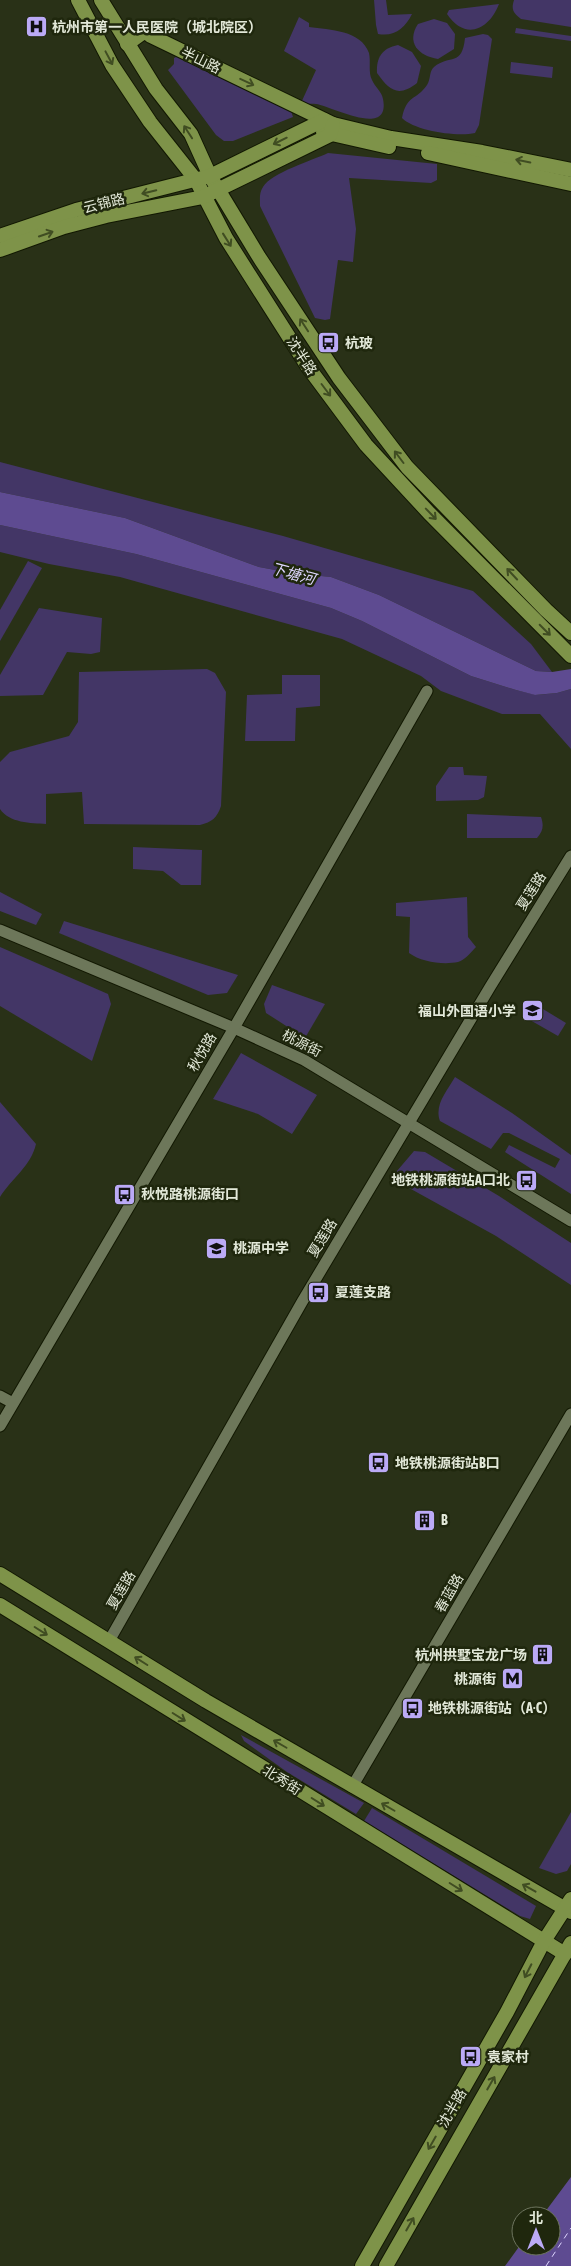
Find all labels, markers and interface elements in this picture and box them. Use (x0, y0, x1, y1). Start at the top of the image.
hospital icon: 杭州市第一人民医院（城北院区） (24, 15, 48, 39)
place label: 杭州市第一人民医院（城北院区） (52, 19, 262, 35)
street label: 半山路 (179, 44, 223, 76)
one-way arrow (104, 51, 114, 66)
one-way arrow (239, 78, 254, 87)
one-way arrow (183, 126, 193, 140)
one-way arrow (273, 137, 288, 146)
one-way arrow (516, 155, 532, 165)
one-way arrow (141, 188, 157, 197)
street label: 云锦路 (82, 190, 126, 216)
one-way arrow (38, 228, 54, 238)
one-way arrow (223, 232, 233, 246)
one-way arrow (299, 319, 309, 333)
bus stop icon: 杭玻 (317, 331, 341, 355)
street label: 沈半路 (284, 334, 320, 378)
place label: 杭玻 (345, 335, 373, 351)
one-way arrow (321, 383, 331, 397)
one-way arrow (394, 451, 405, 464)
one-way arrow (425, 508, 437, 520)
water label: 下塘河 (269, 559, 320, 588)
one-way arrow (506, 568, 518, 581)
one-way arrow (539, 624, 551, 636)
street label: 夏莲路 (513, 869, 549, 913)
school or university icon: 福山外国语小学 (520, 999, 544, 1023)
place label: 福山外国语小学 (418, 1003, 516, 1019)
street label: 桃源街 (280, 1026, 324, 1060)
street label: 秋悦路 (185, 1030, 219, 1074)
bus stop icon: 地铁桃源街站A口北 (514, 1168, 538, 1192)
place label: 地铁桃源街站A口北 (391, 1172, 510, 1188)
bus stop icon: 秋悦路桃源街口 (113, 1182, 137, 1206)
place label: 秋悦路桃源街口 (141, 1186, 239, 1202)
street label: 夏莲路 (304, 1216, 340, 1260)
school or university icon: 桃源中学 (205, 1236, 229, 1260)
place label: 桃源中学 (233, 1240, 289, 1256)
bus stop icon: 夏莲支路 (307, 1280, 331, 1304)
place label: 夏莲支路 (335, 1284, 391, 1300)
bus stop icon: 地铁桃源街站B口 (367, 1451, 391, 1475)
place label: 地铁桃源街站B口 (395, 1455, 500, 1471)
building icon: B (413, 1508, 437, 1532)
place label: B (441, 1512, 448, 1528)
street label: 夏莲路 (104, 1568, 138, 1612)
street label: 春蓝路 (432, 1571, 466, 1615)
one-way arrow (34, 1626, 48, 1636)
building icon: 杭州拱墅宝龙广场 (531, 1643, 555, 1667)
place label: 杭州拱墅宝龙广场 (415, 1647, 527, 1663)
one-way arrow (134, 1655, 148, 1665)
metro station icon: 桃源街 (500, 1667, 524, 1691)
place label: 桃源街 (454, 1671, 496, 1687)
bus stop icon: 地铁桃源街站（A·C） (400, 1696, 424, 1720)
place label: 地铁桃源街站（A·C） (428, 1700, 556, 1716)
one-way arrow (172, 1712, 186, 1722)
one-way arrow (273, 1739, 288, 1749)
street label: 北秀街 (260, 1762, 304, 1798)
one-way arrow (310, 1797, 324, 1807)
one-way arrow (381, 1802, 395, 1812)
one-way arrow (449, 1882, 463, 1892)
one-way arrow (521, 1883, 536, 1893)
one-way arrow (523, 1963, 533, 1977)
bus stop icon: 袁家村 (459, 2045, 483, 2069)
place label: 袁家村 (487, 2049, 529, 2065)
one-way arrow (487, 2076, 497, 2091)
street label: 沈半路 (435, 2086, 469, 2130)
one-way arrow (427, 2135, 437, 2150)
north arrow (511, 2206, 561, 2256)
text: 北 (529, 2210, 543, 2226)
one-way arrow (405, 2216, 415, 2231)

